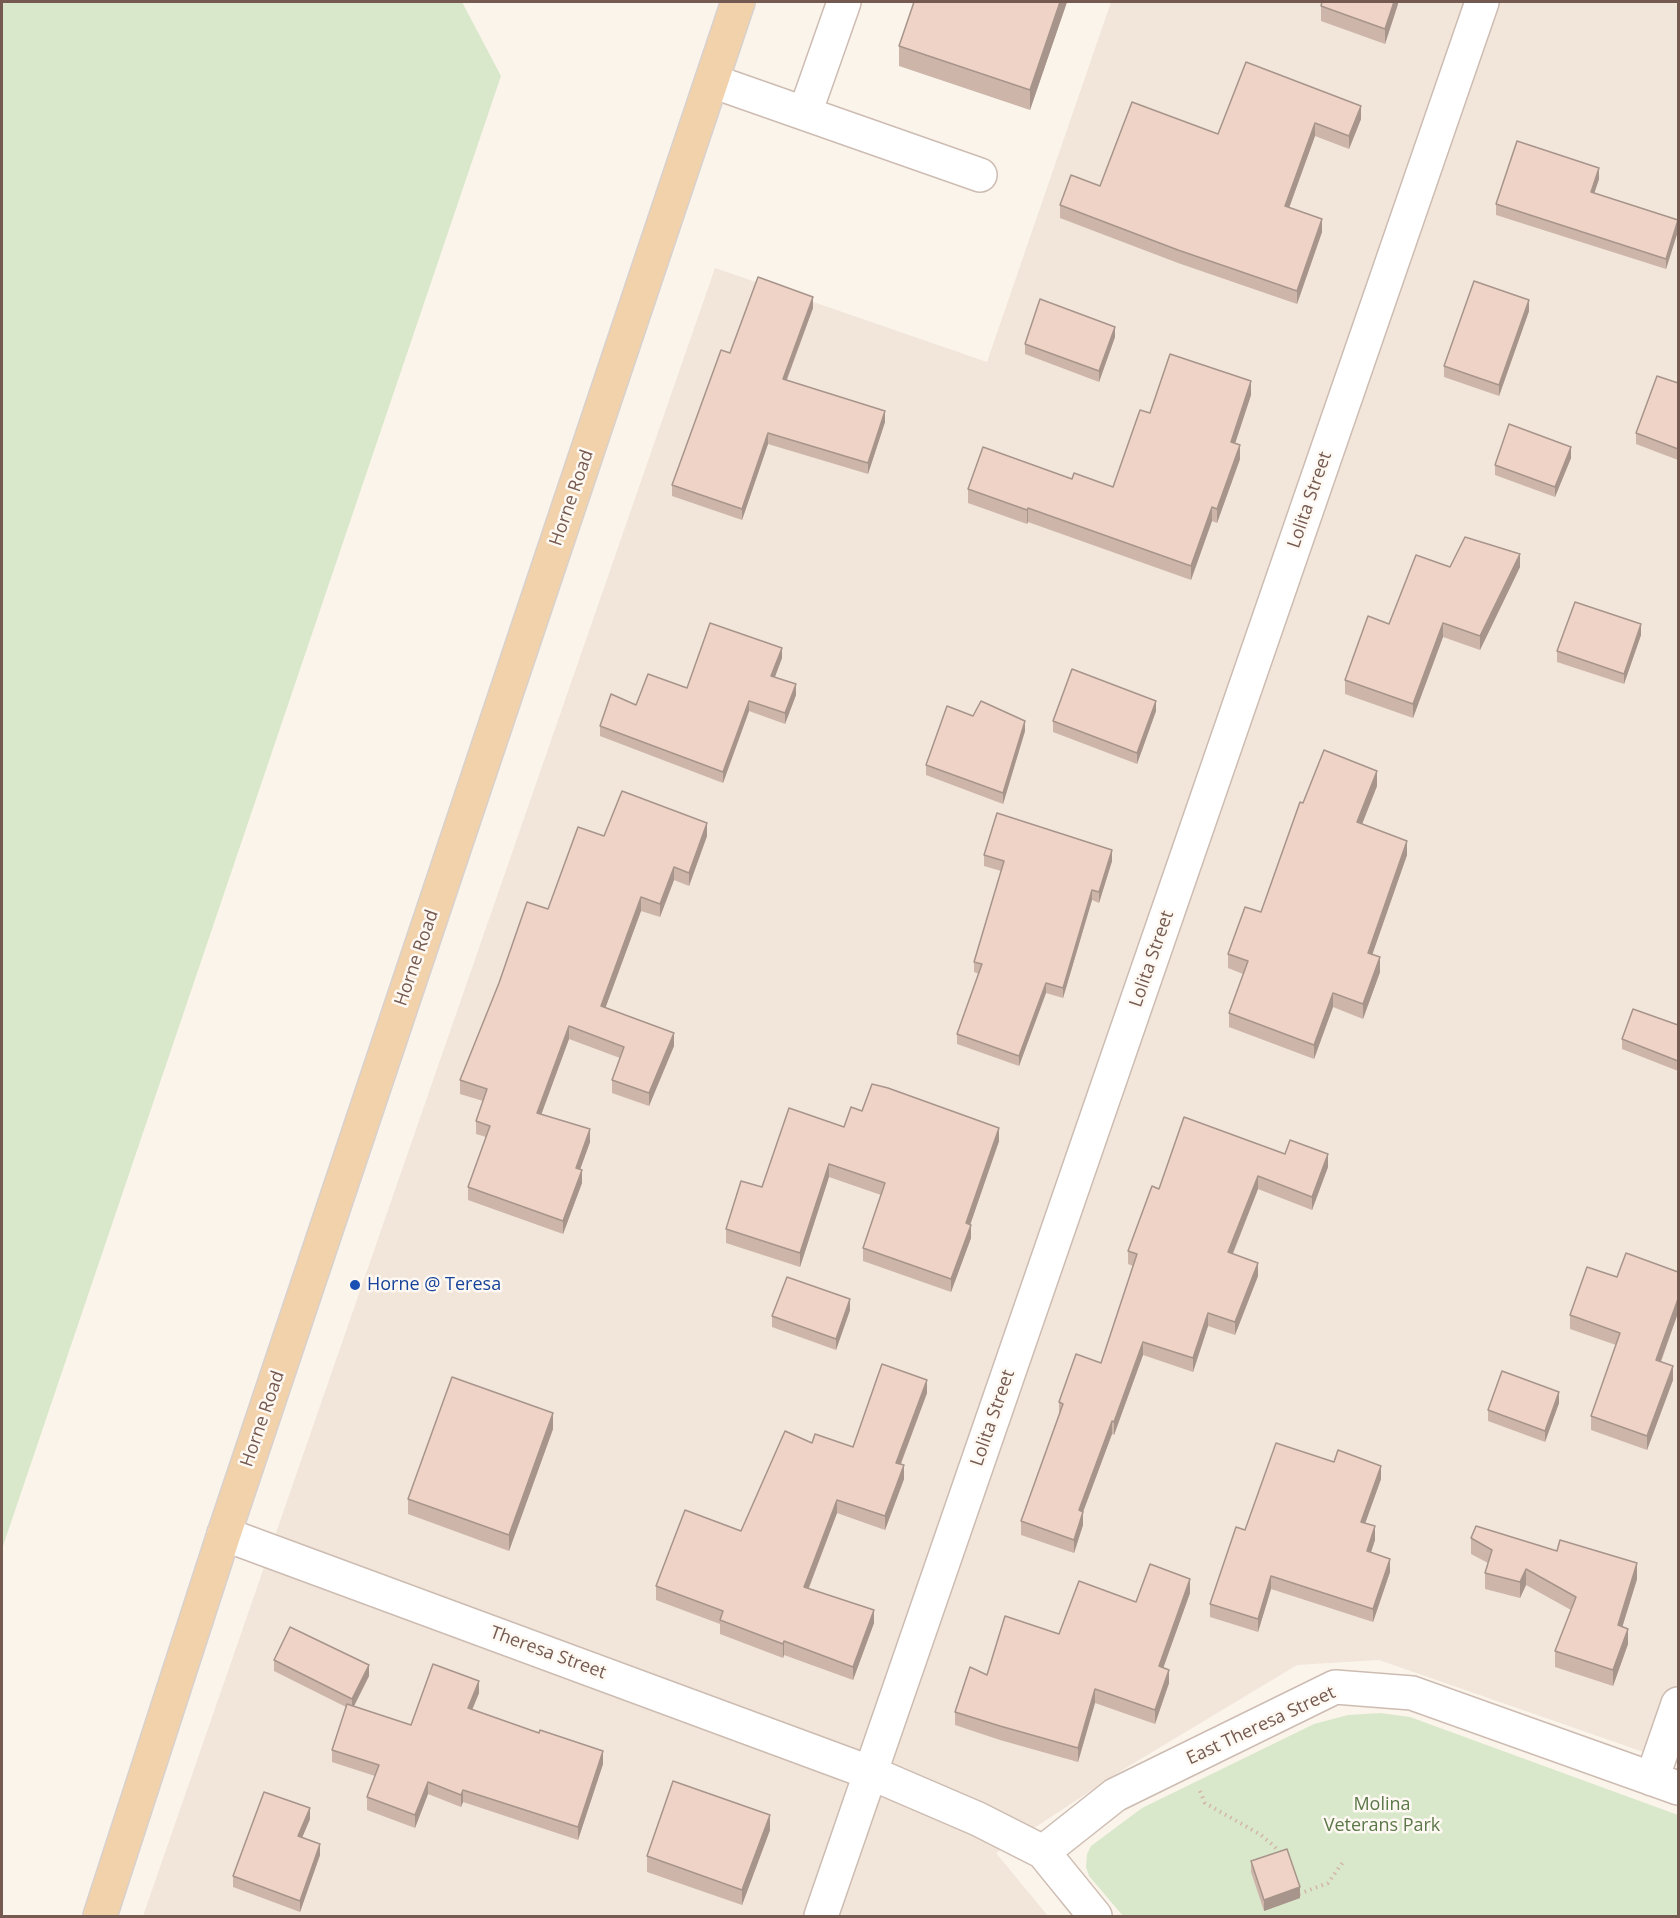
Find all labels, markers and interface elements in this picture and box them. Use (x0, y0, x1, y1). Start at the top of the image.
street label: Horne Road (545, 447, 599, 549)
street label: Lolita Street (1283, 449, 1337, 551)
street label: Horne Road (390, 907, 444, 1009)
street label: Lolita Street (1125, 908, 1179, 1010)
place label: Horne @ Teresa (367, 1274, 501, 1296)
marker: Horne @ Teresa (348, 1278, 362, 1292)
street label: Lolita Street (966, 1367, 1020, 1469)
street label: Horne Road (236, 1368, 290, 1470)
street label: Theresa Street (487, 1622, 609, 1684)
street label: East Theresa Street (1183, 1682, 1339, 1770)
park label: Molina Veterans Park (1324, 1794, 1440, 1836)

